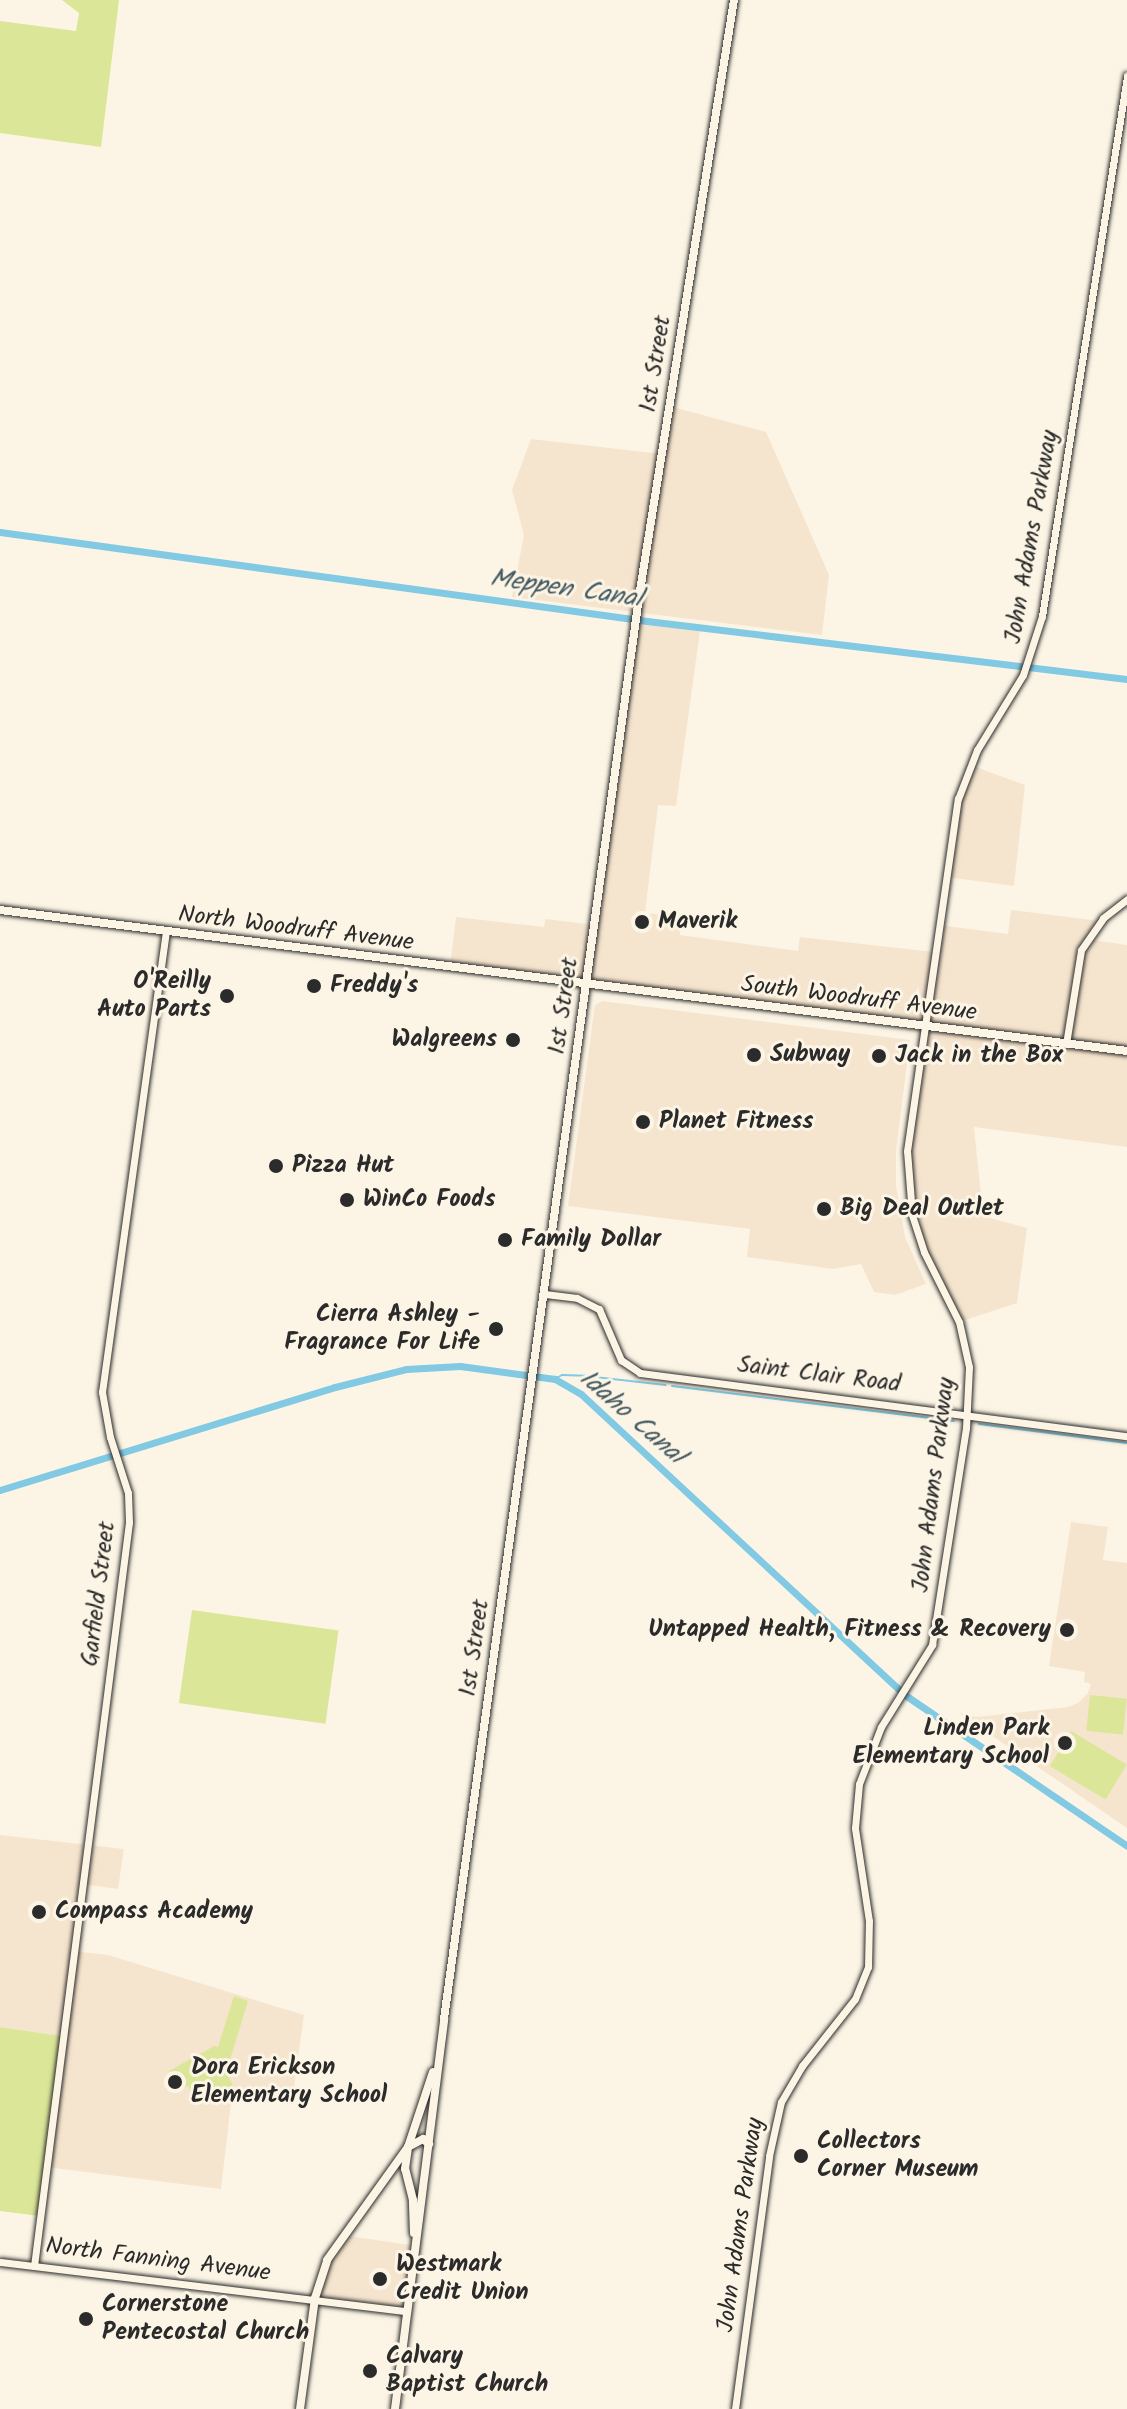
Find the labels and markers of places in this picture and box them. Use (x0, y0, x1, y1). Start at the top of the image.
place label: Maverik (658, 908, 737, 936)
marker: Maverik (633, 913, 651, 931)
place label: O'Reilly Auto Parts (97, 968, 211, 1024)
place label: Freddy's (330, 972, 418, 1000)
marker: Freddy's (305, 977, 323, 995)
marker: O'Reilly Auto Parts (218, 987, 236, 1005)
place label: Walgreens (391, 1026, 497, 1054)
marker: Walgreens (504, 1031, 522, 1049)
place label: Subway (770, 1041, 850, 1069)
place label: Jack in the Box (895, 1042, 1063, 1070)
marker: Subway (745, 1046, 763, 1064)
marker: Jack in the Box (870, 1047, 888, 1065)
place label: Planet Fitness (659, 1108, 813, 1136)
marker: Planet Fitness (634, 1113, 652, 1131)
place label: Pizza Hut (292, 1152, 394, 1180)
marker: Pizza Hut (267, 1157, 285, 1175)
place label: WinCo Foods (363, 1186, 495, 1214)
marker: WinCo Foods (338, 1191, 356, 1209)
place label: Big Deal Outlet (840, 1195, 1004, 1223)
marker: Big Deal Outlet (815, 1200, 833, 1218)
place label: Family Dollar (521, 1226, 661, 1254)
marker: Family Dollar (496, 1231, 514, 1249)
place label: Cierra Ashley - Fragrance For Life (284, 1301, 480, 1357)
marker: Cierra Ashley - Fragrance For Life (487, 1320, 505, 1338)
place label: Untapped Health, Fitness & Recovery (648, 1616, 1051, 1644)
marker: Untapped Health, Fitness & Recovery (1058, 1621, 1076, 1639)
place label: Linden Park Elementary School (853, 1715, 1049, 1771)
marker: Linden Park Elementary School (1056, 1734, 1074, 1752)
place label: Compass Academy (55, 1898, 253, 1926)
marker: Compass Academy (30, 1903, 48, 1921)
place label: Dora Erickson Elementary School (191, 2054, 387, 2110)
marker: Dora Erickson Elementary School (166, 2073, 184, 2091)
place label: Collectors Corner Museum (817, 2128, 978, 2184)
marker: Collectors Corner Museum (792, 2147, 810, 2165)
place label: Westmark Credit Union (396, 2251, 529, 2307)
marker: Westmark Credit Union (371, 2270, 389, 2288)
place label: Cornerstone Pentecostal Church (102, 2291, 309, 2347)
marker: Cornerstone Pentecostal Church (77, 2310, 95, 2328)
place label: Calvary Baptist Church (386, 2343, 548, 2399)
marker: Calvary Baptist Church (361, 2362, 379, 2380)

